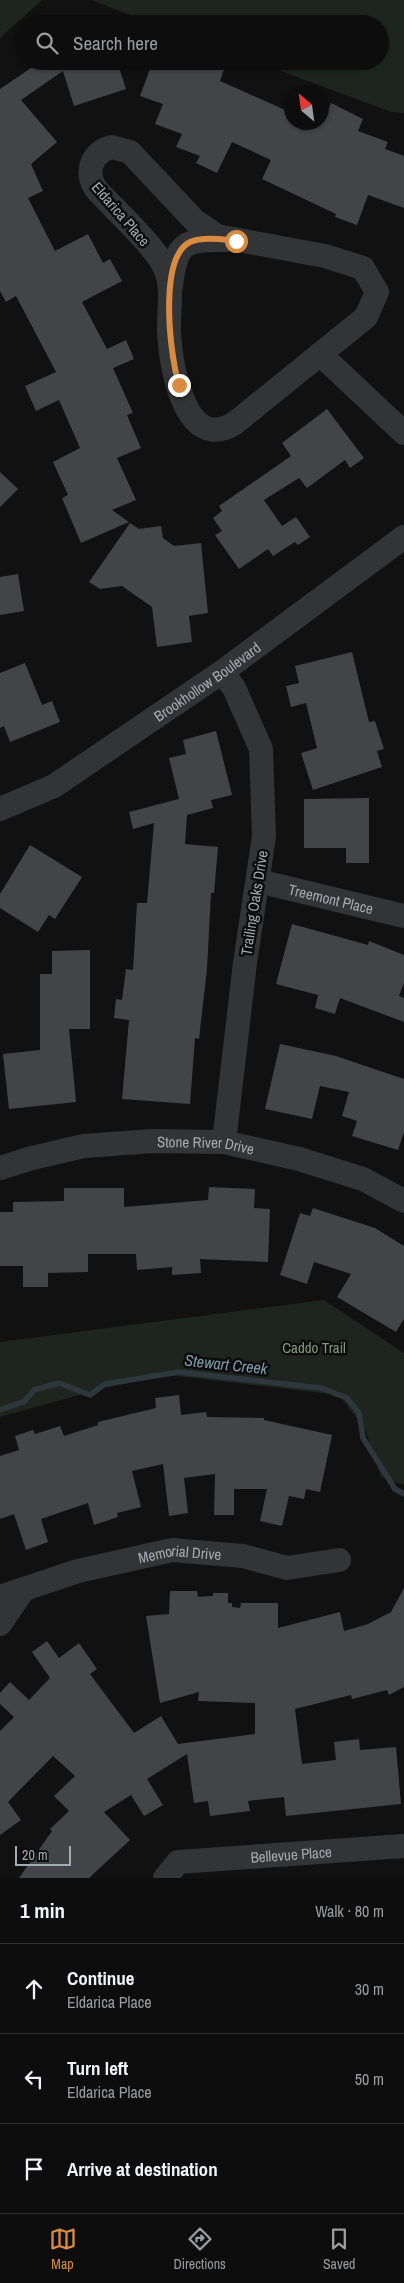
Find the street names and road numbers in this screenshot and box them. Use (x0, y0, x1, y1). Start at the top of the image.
street label: Eldarica Place (87, 177, 155, 251)
street label: Brookhollow Boulevard (149, 637, 265, 726)
street label: Trailing Oaks Drive (235, 849, 273, 957)
street label: Treemont Place (286, 878, 376, 919)
street label: Stone River Drive (157, 1131, 257, 1159)
street label: Memorial Drive (136, 1540, 222, 1568)
street label: Bellevue Place (250, 1841, 333, 1867)

